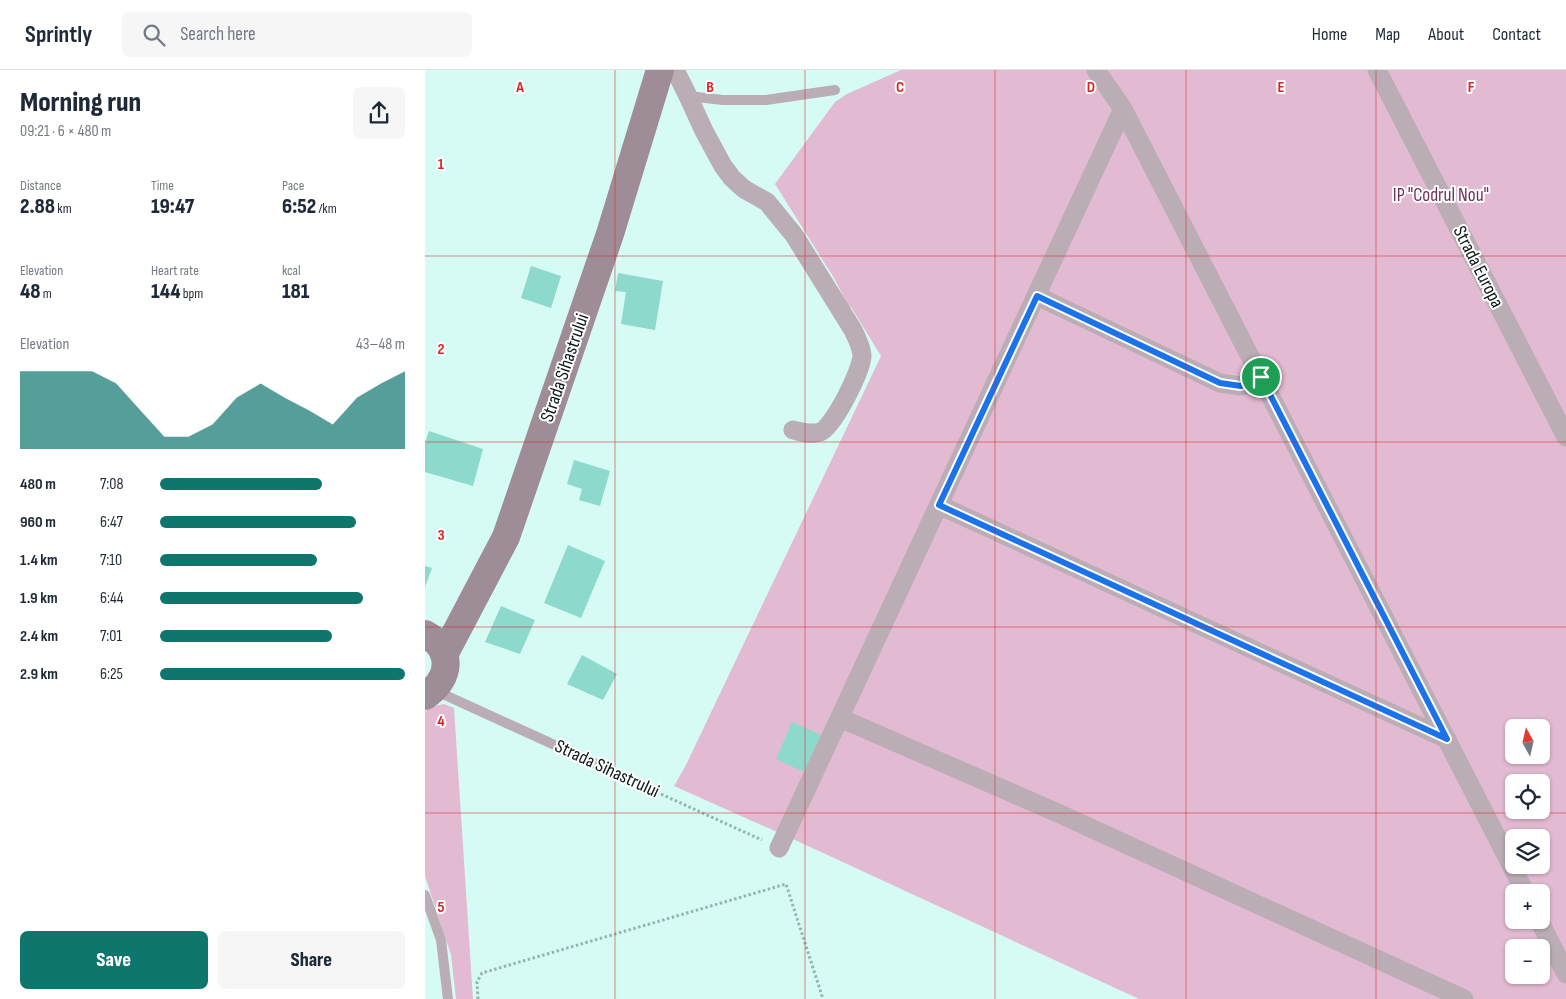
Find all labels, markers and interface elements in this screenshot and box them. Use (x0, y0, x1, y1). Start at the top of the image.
search box (122, 12, 472, 57)
text: Sprintly (25, 20, 92, 49)
icon: search (140, 21, 168, 49)
text: Search here (180, 23, 256, 46)
text: Home (1312, 24, 1347, 45)
text: Map (1375, 24, 1400, 45)
text: About (1428, 24, 1464, 45)
text: Contact (1492, 24, 1541, 45)
text: A (515, 78, 524, 97)
text: B (706, 78, 714, 97)
text: C (896, 78, 904, 97)
text: D (1087, 78, 1095, 97)
text: E (1278, 78, 1285, 97)
text: F (1468, 78, 1475, 97)
text: Morning run (20, 86, 141, 119)
button: share (353, 87, 405, 139)
text: 09:21 · 6 × 480 m (20, 122, 111, 141)
text: 1 (438, 155, 445, 174)
text: Distance (20, 177, 61, 194)
text: Time (151, 177, 174, 194)
text: Pace (282, 177, 304, 194)
park label: IP "Codrul Nou" (1393, 184, 1489, 207)
text: 2.88 (20, 194, 55, 219)
text: 19:47 (151, 194, 194, 219)
text: 6:52 (282, 194, 316, 219)
text: km (55, 200, 72, 217)
text: /km (316, 200, 337, 217)
street label: Strada Europa (1448, 222, 1508, 312)
text: Elevation (20, 262, 63, 279)
text: Heart rate (151, 262, 199, 279)
text: kcal (282, 262, 301, 279)
text: 48 (20, 279, 41, 304)
text: 144 (151, 279, 180, 304)
text: 181 (282, 279, 309, 304)
text: m (41, 285, 52, 302)
text: bpm (180, 285, 203, 302)
street label: Strada Sihastrului (536, 311, 594, 425)
text: Elevation (20, 335, 69, 354)
text: 43–48 m (356, 335, 405, 354)
text: 2 (437, 340, 445, 359)
pin (1240, 356, 1282, 398)
icon: arrive (1247, 363, 1275, 391)
text: 480 m (20, 475, 56, 494)
text: 7:08 (100, 475, 123, 494)
text: 960 m (20, 513, 56, 532)
text: 6:47 (100, 513, 123, 532)
text: 3 (437, 526, 445, 545)
text: 1.4 km (20, 551, 58, 570)
text: 7:10 (100, 551, 122, 570)
text: 1.9 km (20, 589, 58, 608)
text: 6:44 (100, 589, 123, 608)
text: 2.4 km (20, 627, 58, 646)
text: 7:01 (100, 627, 122, 646)
text: 2.9 km (20, 665, 58, 684)
text: 6:25 (100, 665, 123, 684)
text: 4 (437, 712, 445, 731)
north arrow (1505, 719, 1550, 764)
map controls (1505, 719, 1550, 984)
street label: Strada Sihastrului (551, 735, 663, 803)
button: locate (1505, 774, 1550, 819)
button: layers (1505, 829, 1550, 874)
button: + (1505, 884, 1550, 929)
text: 5 (437, 898, 445, 917)
button: Save (20, 931, 208, 989)
button: Share (218, 931, 405, 989)
button: − (1505, 939, 1550, 984)

